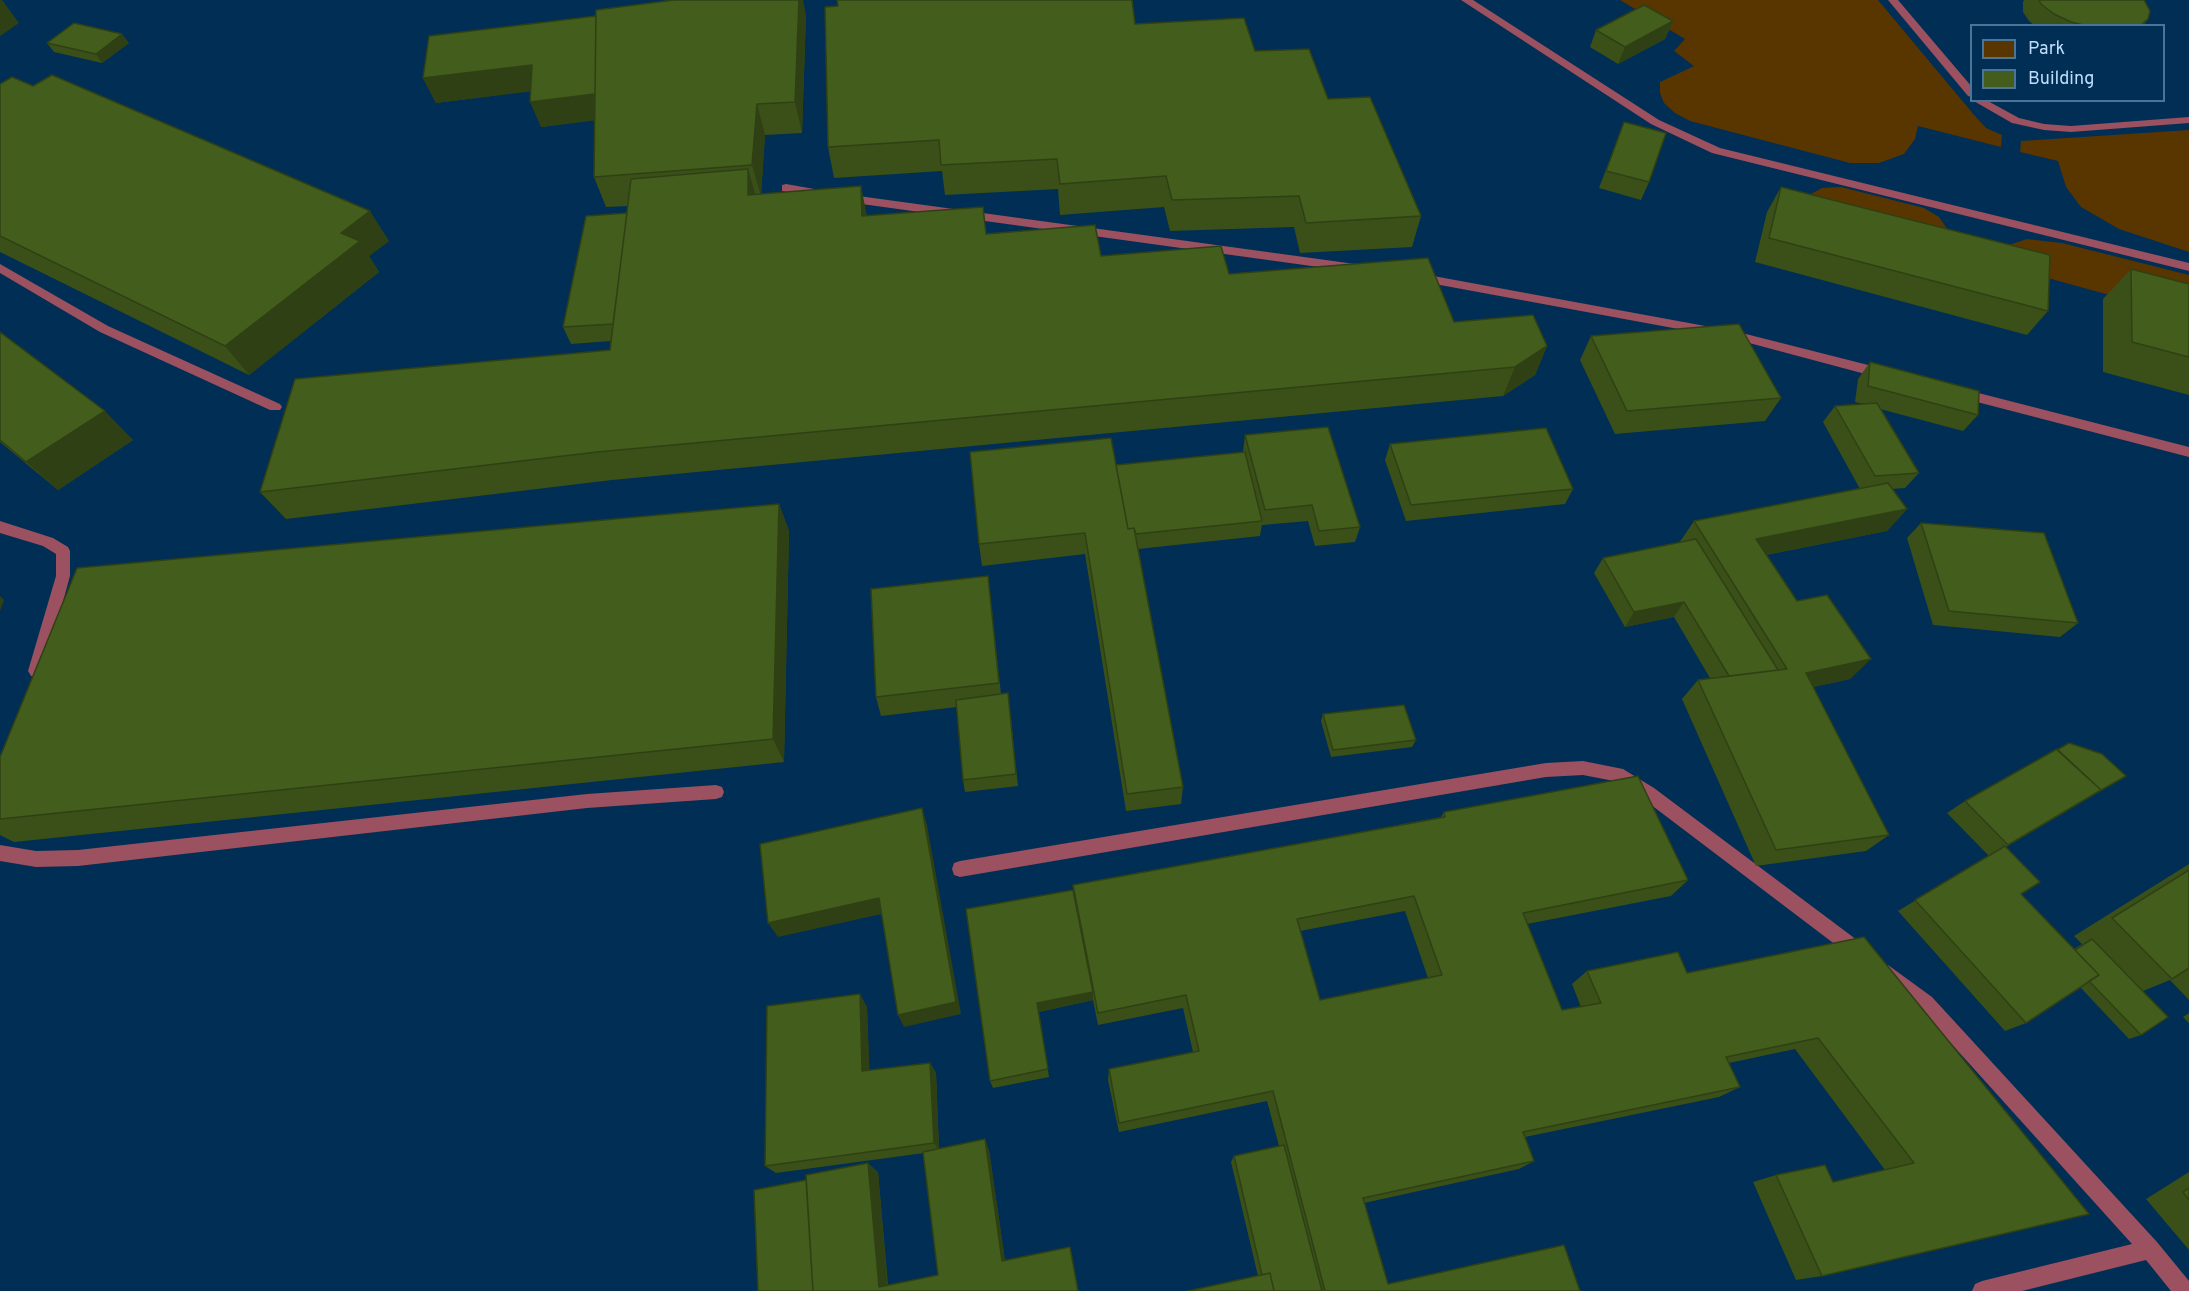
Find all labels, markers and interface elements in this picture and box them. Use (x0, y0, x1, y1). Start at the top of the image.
legend (1970, 24, 2165, 102)
text: Park (2028, 38, 2065, 61)
text: Building (2028, 68, 2094, 91)

